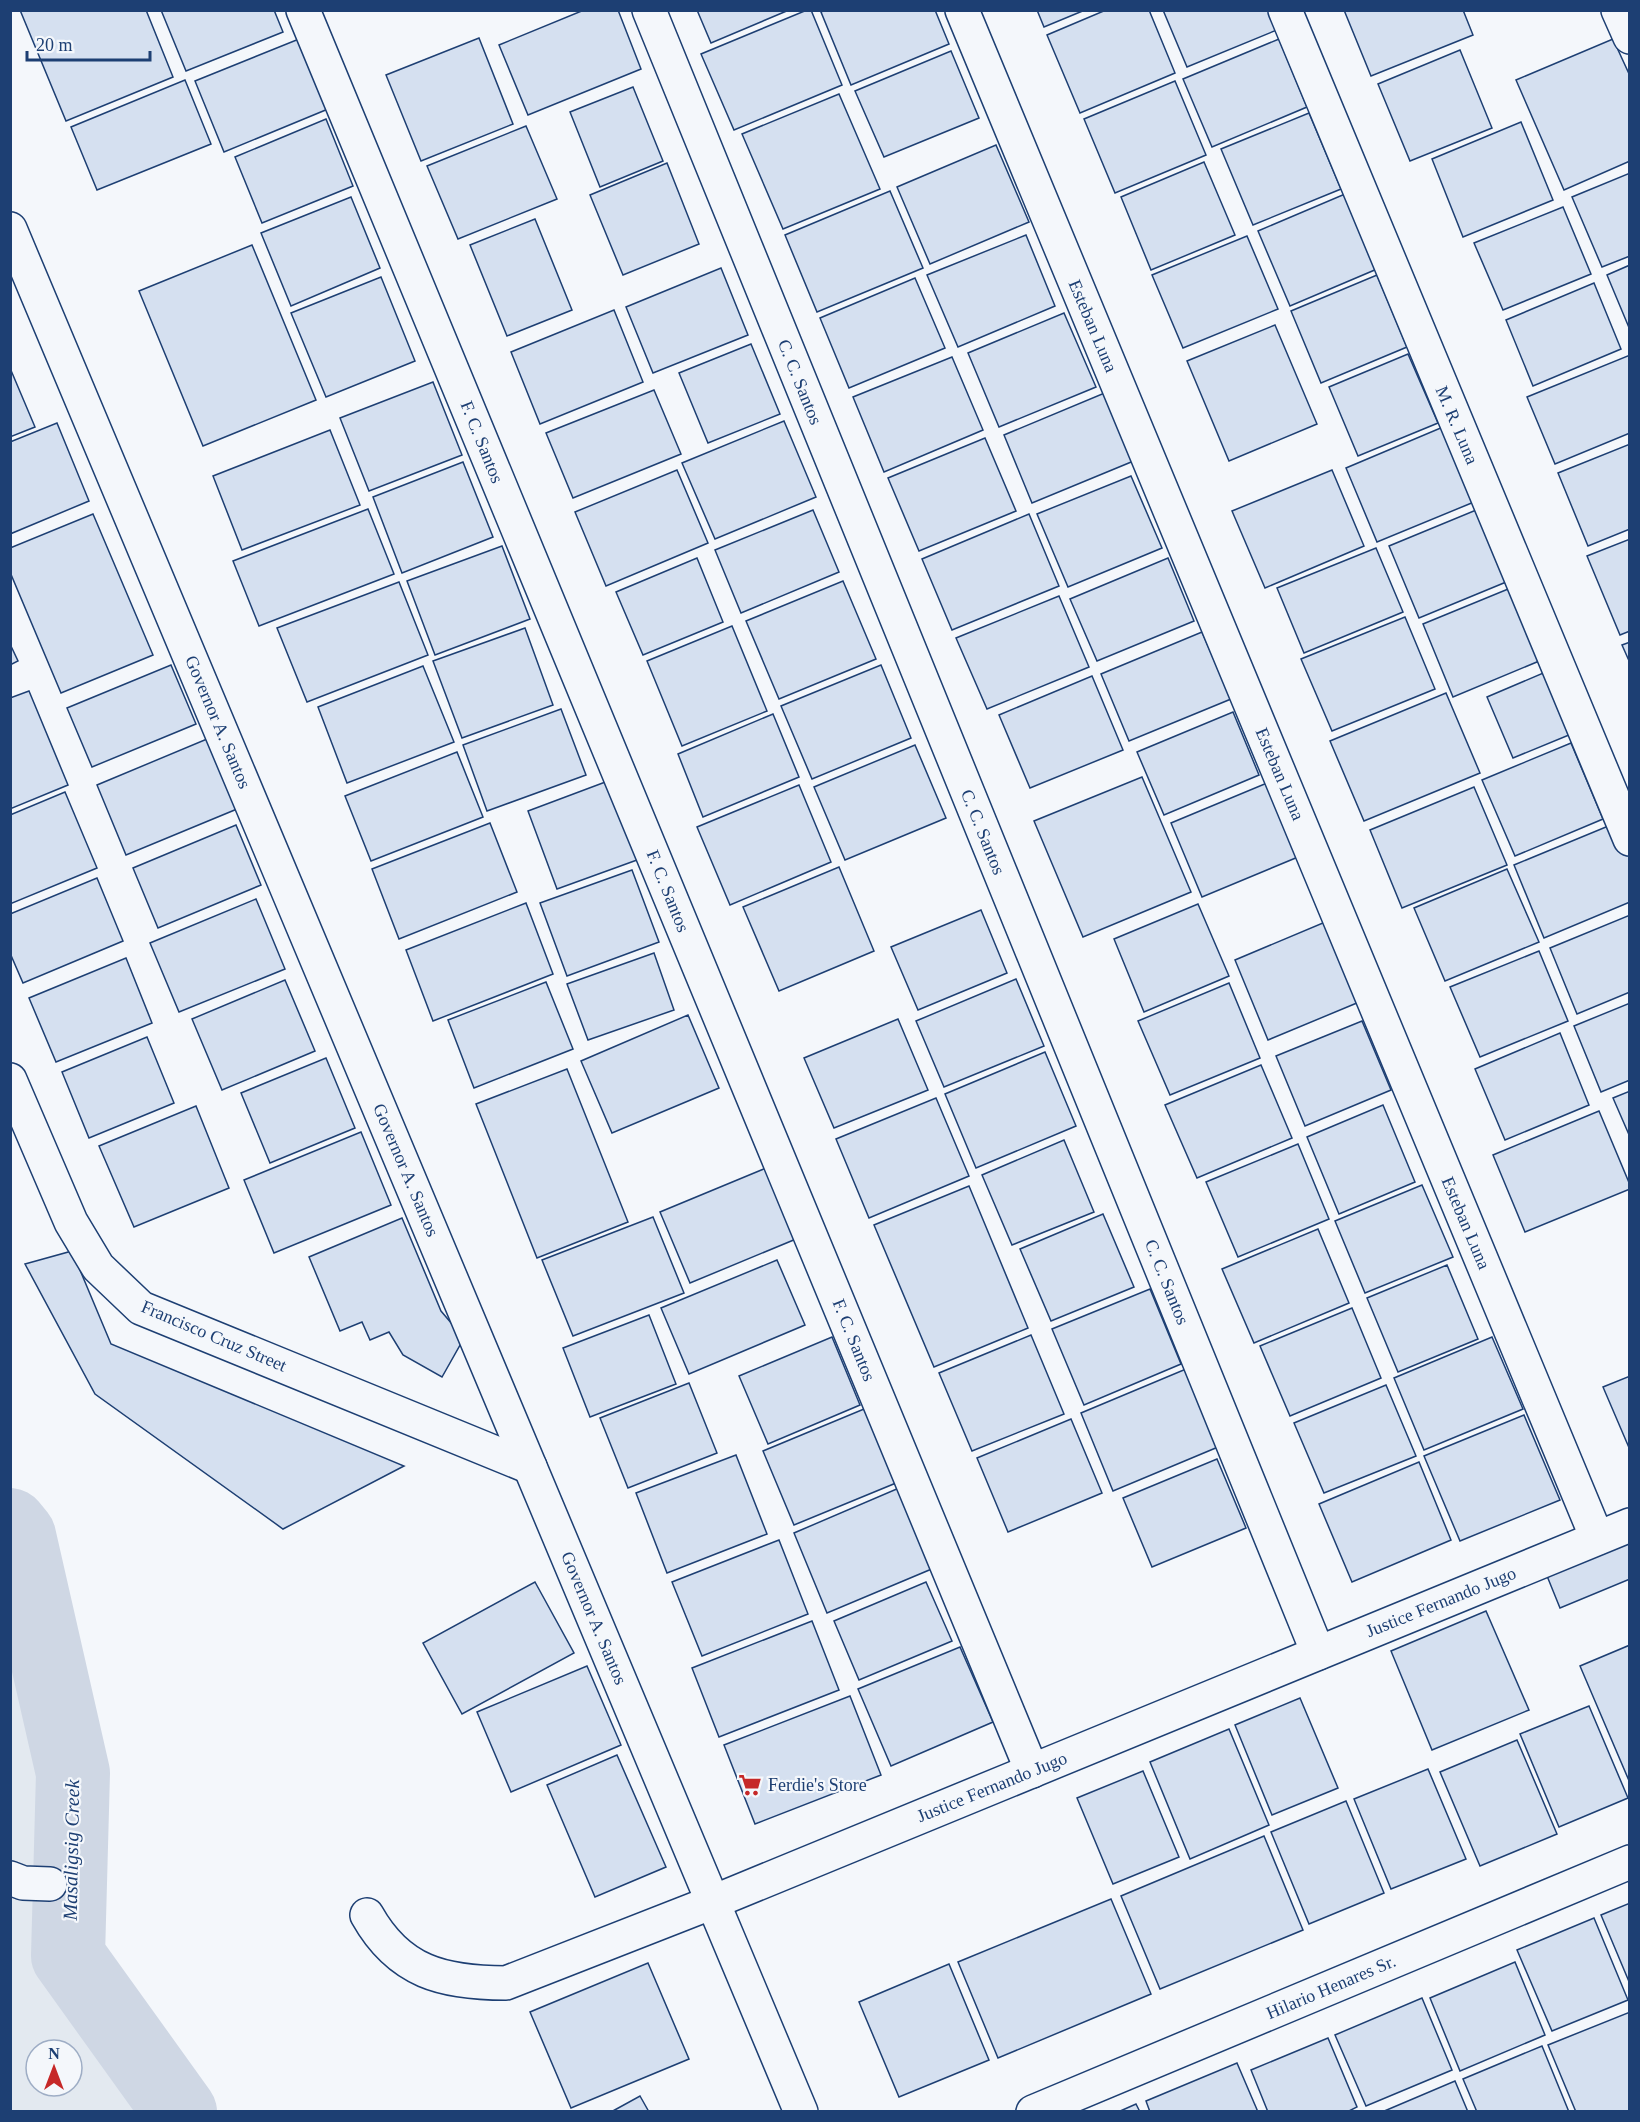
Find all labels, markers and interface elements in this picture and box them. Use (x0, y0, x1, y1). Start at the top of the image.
scale bar (27, 24, 150, 62)
text: 20 m (36, 35, 73, 55)
street label: Esteban Luna (1065, 277, 1121, 375)
street label: C. C. Santos (774, 337, 826, 427)
street label: M. R. Luna (1432, 383, 1482, 467)
street label: F. C. Santos (457, 398, 507, 486)
street label: Governor A. Santos (181, 653, 255, 791)
street label: Esteban Luna (1252, 725, 1308, 823)
street label: C. C. Santos (957, 787, 1009, 877)
street label: F. C. Santos (643, 847, 693, 935)
street label: Governor A. Santos (369, 1101, 443, 1239)
street label: Esteban Luna (1438, 1174, 1494, 1272)
street label: C. C. Santos (1141, 1237, 1193, 1327)
street label: Francisco Cruz Street (138, 1296, 290, 1376)
street label: F. C. Santos (829, 1296, 879, 1384)
street label: Governor A. Santos (557, 1549, 631, 1687)
street label: Justice Fernando Jugo (1363, 1563, 1519, 1641)
street label: Justice Fernando Jugo (914, 1748, 1070, 1826)
supermarket icon: Ferdie's Store (737, 1772, 763, 1798)
place label: Ferdie's Store (768, 1775, 867, 1795)
water label: Masaligsig Creek (59, 1778, 84, 1922)
street label: Hilario Henares Sr. (1263, 1951, 1399, 2023)
north arrow (24, 2038, 84, 2098)
text: N (48, 2045, 60, 2062)

